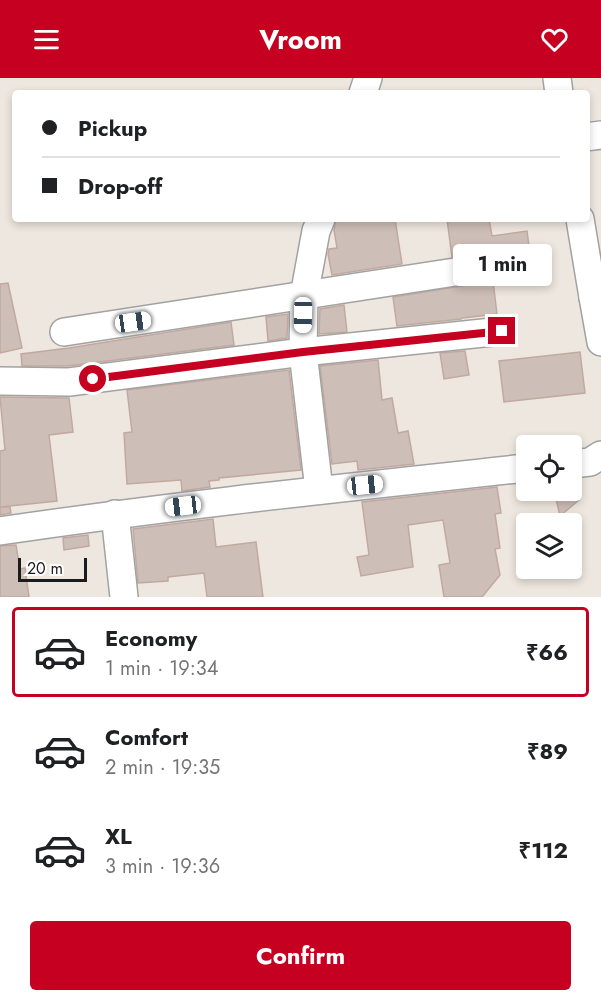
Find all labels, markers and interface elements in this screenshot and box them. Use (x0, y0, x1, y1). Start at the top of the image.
text: Vroom (259, 20, 342, 59)
icon: menu (30, 23, 63, 56)
icon: heart (538, 23, 571, 56)
text: Pickup (78, 112, 147, 144)
text: Drop-off (78, 170, 162, 202)
callout: 1 min (452, 244, 552, 286)
text: 1 min (478, 250, 527, 279)
car (294, 297, 312, 333)
car (114, 311, 152, 333)
route end (488, 317, 515, 344)
route start (79, 365, 106, 392)
map controls (516, 435, 582, 579)
button: locate (516, 435, 582, 501)
car (346, 474, 384, 496)
car (164, 495, 202, 517)
button: layers (516, 513, 582, 579)
scale bar (18, 555, 87, 582)
text: 20 m (27, 557, 63, 580)
text: Economy (105, 622, 197, 654)
icon: car (33, 625, 87, 679)
text: ₹66 (526, 636, 568, 668)
text: 1 min · 19:34 (105, 654, 218, 683)
text: Comfort (105, 721, 188, 753)
icon: car (33, 724, 87, 778)
text: ₹89 (527, 735, 568, 767)
text: 2 min · 19:35 (105, 753, 220, 782)
text: XL (105, 820, 132, 852)
icon: car (33, 823, 87, 877)
text: ₹112 (519, 834, 568, 866)
text: 3 min · 19:36 (105, 852, 220, 881)
button: Confirm (30, 921, 571, 990)

